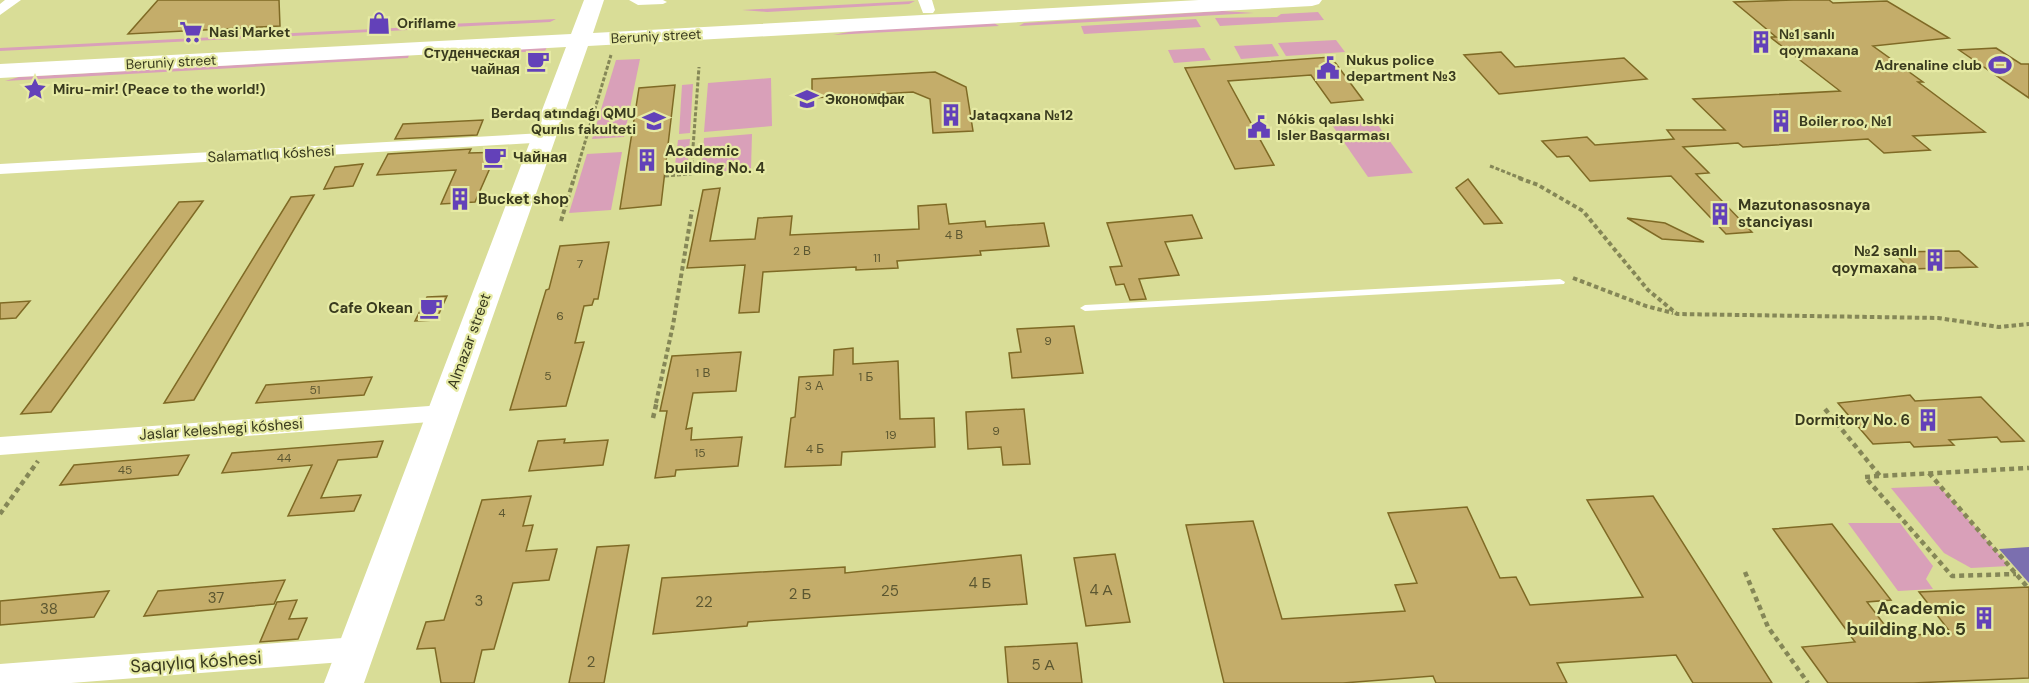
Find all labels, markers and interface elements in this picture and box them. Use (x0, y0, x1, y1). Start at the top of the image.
shop icon: Oriflame (366, 10, 392, 36)
place label: Oriflame (397, 14, 456, 32)
supermarket icon: Nasi Market (178, 19, 204, 45)
place label: Nasi Market (209, 23, 290, 41)
street label: Beruniy street (610, 25, 702, 47)
place label: №1 sanlı qoymaxana (1779, 25, 1859, 59)
building icon: №1 sanlı qoymaxana (1748, 29, 1774, 55)
place label: Студенческая чайная (424, 44, 520, 78)
cafe icon: Студенческая чайная (525, 48, 551, 74)
street label: Beruniy street (125, 51, 217, 73)
place label: Nukus police department №3 (1346, 51, 1456, 85)
sports icon: Adrenaline club (1987, 52, 2013, 78)
public building icon: Nukus police department №3 (1315, 55, 1341, 81)
place label: Adrenaline club (1874, 56, 1982, 74)
place icon: Miru-mir! (Peace to the world!) (22, 76, 48, 102)
place label: Miru-mir! (Peace to the world!) (53, 80, 266, 98)
school or university icon: Экономфак (794, 86, 820, 112)
place label: Экономфак (825, 90, 905, 108)
building icon: Jataqxana №12 (938, 102, 964, 128)
place label: Berdaq atındaǵı QMU Qurılıs fakulteti (491, 104, 636, 138)
place label: Jataqxana №12 (969, 106, 1073, 124)
school or university icon: Berdaq atındaǵı QMU Qurılıs fakulteti (641, 108, 667, 134)
building icon: Boiler roo, №1 (1768, 108, 1794, 134)
place label: Nókis qalası Ishki Isler Basqarması (1277, 110, 1394, 144)
place label: Boiler roo, №1 (1799, 112, 1892, 130)
public building icon: Nókis qalası Ishki Isler Basqarması (1246, 114, 1272, 140)
street label: Salamatlıq kóshesi (207, 141, 335, 167)
place label: Academic building No. 4 (665, 141, 765, 178)
cafe icon: Чайная (482, 144, 508, 170)
place label: Чайная (513, 147, 567, 167)
building icon: Academic building No. 4 (634, 147, 660, 173)
building icon: Bucket shop (447, 186, 473, 212)
place label: Bucket shop (478, 189, 569, 209)
place label: Mazutonasosnaya stanciyası (1738, 195, 1870, 232)
building icon: Mazutonasosnaya stanciyası (1707, 201, 1733, 227)
house number: 4 В (945, 227, 963, 243)
place label: №2 sanlı qoymaxana (1832, 241, 1917, 278)
house number: 2 В (793, 243, 811, 259)
building icon: №2 sanlı qoymaxana (1922, 247, 1948, 273)
house number: 11 (873, 250, 881, 266)
house number: 7 (577, 256, 583, 272)
street label: Almazar street (442, 290, 496, 392)
cafe icon: Cafe Okean (418, 295, 444, 321)
place label: Cafe Okean (328, 298, 413, 318)
house number: 6 (556, 308, 564, 324)
house number: 9 (1044, 333, 1052, 349)
house number: 1 В (696, 365, 710, 381)
house number: 5 (544, 368, 552, 384)
house number: 1 Б (859, 369, 874, 385)
house number: 3 А (805, 378, 823, 394)
house number: 51 (309, 382, 321, 398)
building icon: Dormitory No. 6 (1915, 407, 1941, 433)
place label: Dormitory No. 6 (1795, 410, 1910, 430)
street label: Jaslar keleshegi kóshesi (139, 413, 303, 445)
house number: 9 (992, 423, 1000, 439)
house number: 19 (885, 427, 897, 443)
house number: 4 Б (806, 441, 824, 457)
house number: 15 (694, 445, 706, 461)
house number: 44 (277, 450, 291, 466)
house number: 45 (118, 462, 132, 478)
house number: 4 (498, 505, 506, 521)
house number: 4 Б (969, 573, 992, 593)
house number: 4 А (1089, 580, 1113, 600)
house number: 25 (881, 581, 899, 601)
house number: 2 Б (789, 584, 811, 604)
house number: 37 (208, 588, 224, 608)
house number: 3 (475, 591, 483, 611)
house number: 22 (695, 592, 713, 612)
place label: Academic building No. 5 (1847, 596, 1966, 641)
house number: 38 (40, 599, 58, 619)
building icon: Academic building No. 5 (1971, 605, 1997, 631)
street label: Saqıylıq kóshesi (129, 645, 263, 679)
house number: 2 (587, 652, 595, 672)
house number: 5 А (1031, 655, 1055, 675)

